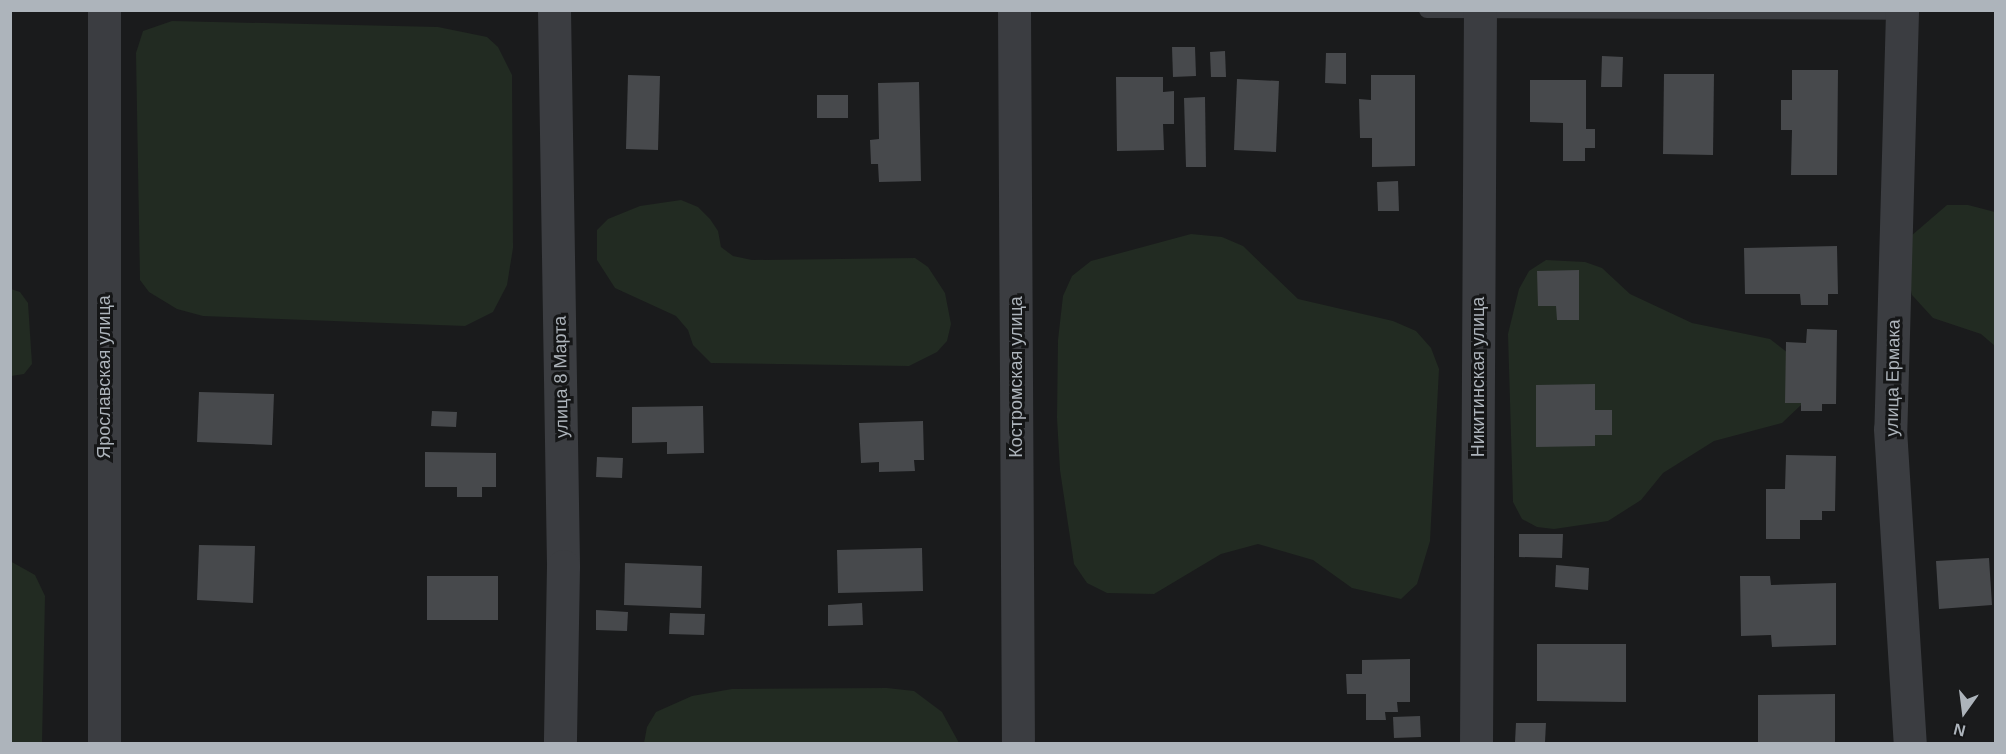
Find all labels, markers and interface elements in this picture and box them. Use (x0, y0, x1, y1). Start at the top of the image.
street label: Ярославская улица (93, 295, 115, 459)
street label: Костромская улица (1005, 296, 1027, 458)
street label: Никитинская улица (1467, 297, 1489, 457)
street label: улица 8 Марта (549, 316, 573, 438)
street label: улица Ермака (1881, 319, 1905, 437)
north arrow (1934, 682, 1994, 742)
text: N (1952, 720, 1967, 740)

